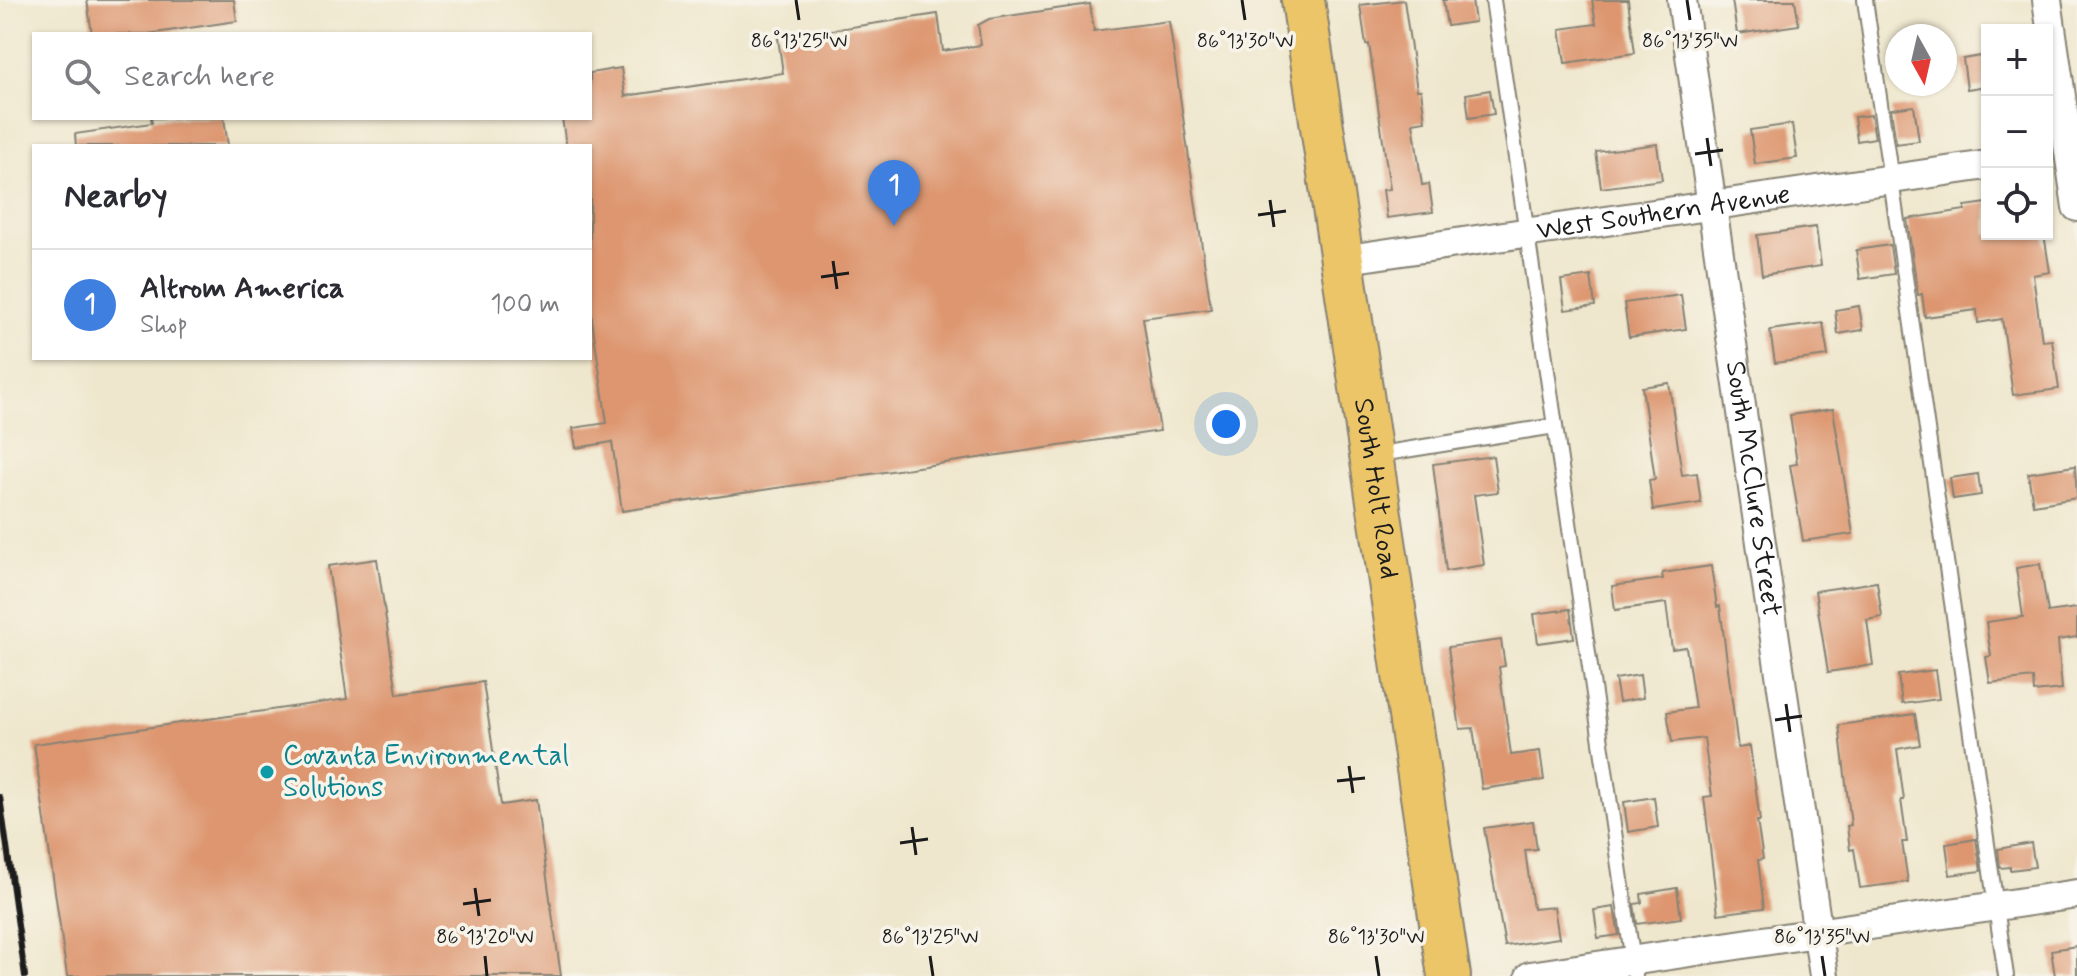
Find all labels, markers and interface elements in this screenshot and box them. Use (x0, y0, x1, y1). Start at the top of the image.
north arrow (1885, 24, 1957, 96)
map controls (1981, 24, 2053, 240)
button: + (1981, 24, 2053, 96)
text: 86°13'25"W (751, 28, 847, 55)
text: 86°13'30"W (1197, 28, 1293, 55)
text: 86°13'35"W (1642, 28, 1738, 55)
search box (32, 32, 592, 120)
icon: search (60, 54, 104, 98)
text: Search here (124, 57, 275, 96)
button: − (1981, 96, 2053, 168)
pin: 1 (868, 160, 920, 226)
button: locate (1981, 168, 2053, 240)
text: Nearby (64, 174, 168, 219)
street label: West Southern Avenue (1534, 176, 1793, 249)
text: Altrom America (140, 269, 344, 308)
text: 1 (84, 288, 96, 322)
text: 100 m (490, 288, 560, 322)
text: Shop (140, 308, 188, 342)
street label: South McClure Street (1716, 359, 1790, 619)
street label: South Holt Road (1344, 396, 1408, 581)
your location (1206, 404, 1246, 444)
place label: Covanta Environmental Solutions (283, 738, 569, 807)
marker: Covanta Environmental Solutions (258, 763, 276, 781)
text: 86°13'20"W (436, 924, 534, 951)
text: 86°13'25"W (882, 924, 978, 951)
text: 86°13'30"W (1328, 924, 1424, 951)
text: 86°13'35"W (1774, 924, 1870, 951)

